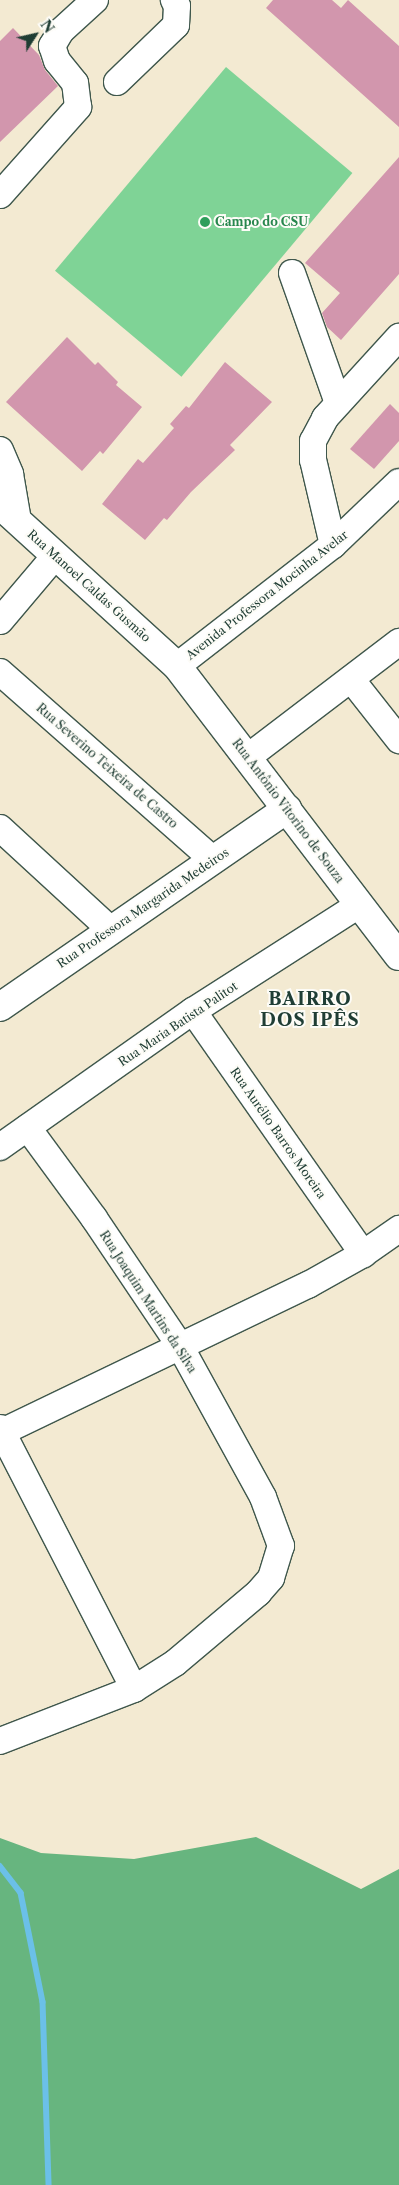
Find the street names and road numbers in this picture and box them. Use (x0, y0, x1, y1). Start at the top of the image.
street label: Rua Manoel Caldas Gusmão (24, 527, 154, 645)
street label: Avenida Professora Mocinha Avelar (183, 527, 351, 663)
street label: Rua Severino Teixeira de Castro (33, 700, 181, 832)
street label: Rua Antônio Vitorino de Souza (229, 736, 347, 886)
street label: Rua Professora Margarida Medeiros (54, 845, 232, 971)
street label: Rua Maria Batista Palitot (116, 979, 240, 1069)
street label: Rua Aurélio Barros Moreira (227, 1064, 329, 1202)
street label: Rua Joaquim Martins da Silva (96, 1228, 200, 1376)

